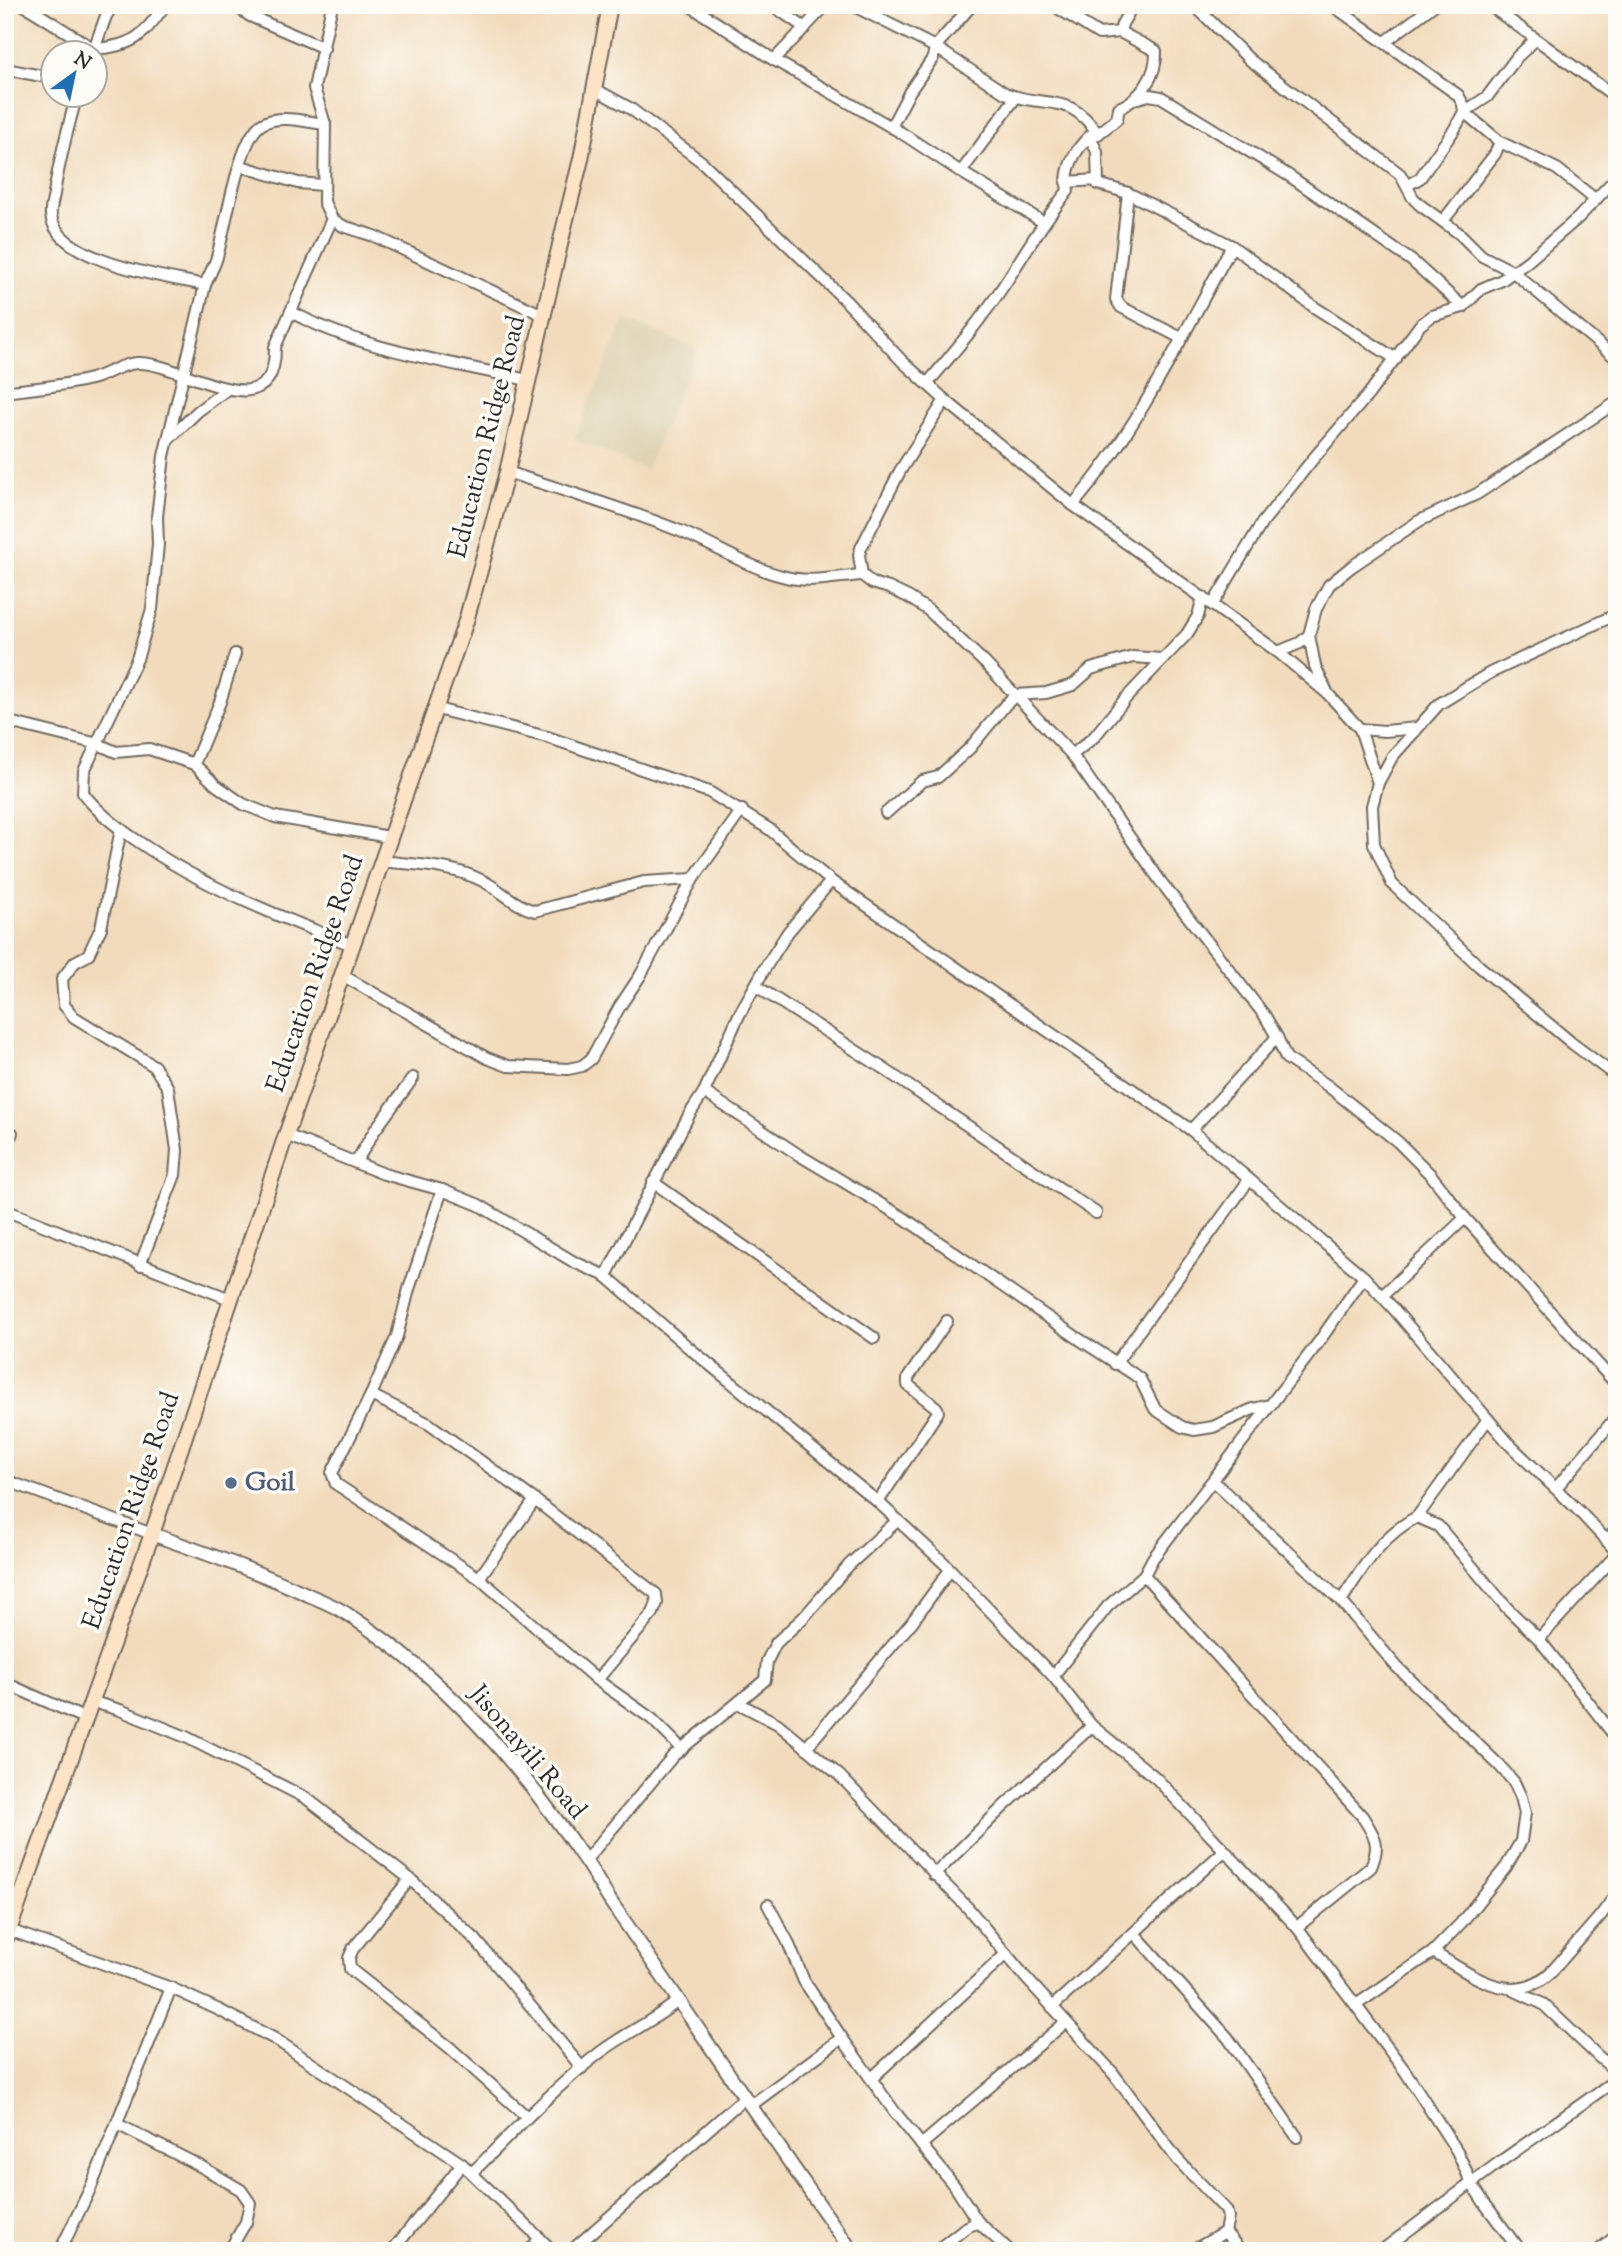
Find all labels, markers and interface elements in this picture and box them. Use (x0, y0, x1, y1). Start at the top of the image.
north arrow (38, 38, 108, 108)
text: N (68, 46, 96, 77)
street label: Education Ridge Road (440, 311, 536, 562)
street label: Education Ridge Road (258, 850, 374, 1098)
street label: Education Ridge Road (74, 1387, 190, 1635)
place label: Goil (245, 1465, 296, 1502)
marker: Goil (223, 1475, 239, 1491)
street label: Jisonayili Road (458, 1676, 594, 1828)

